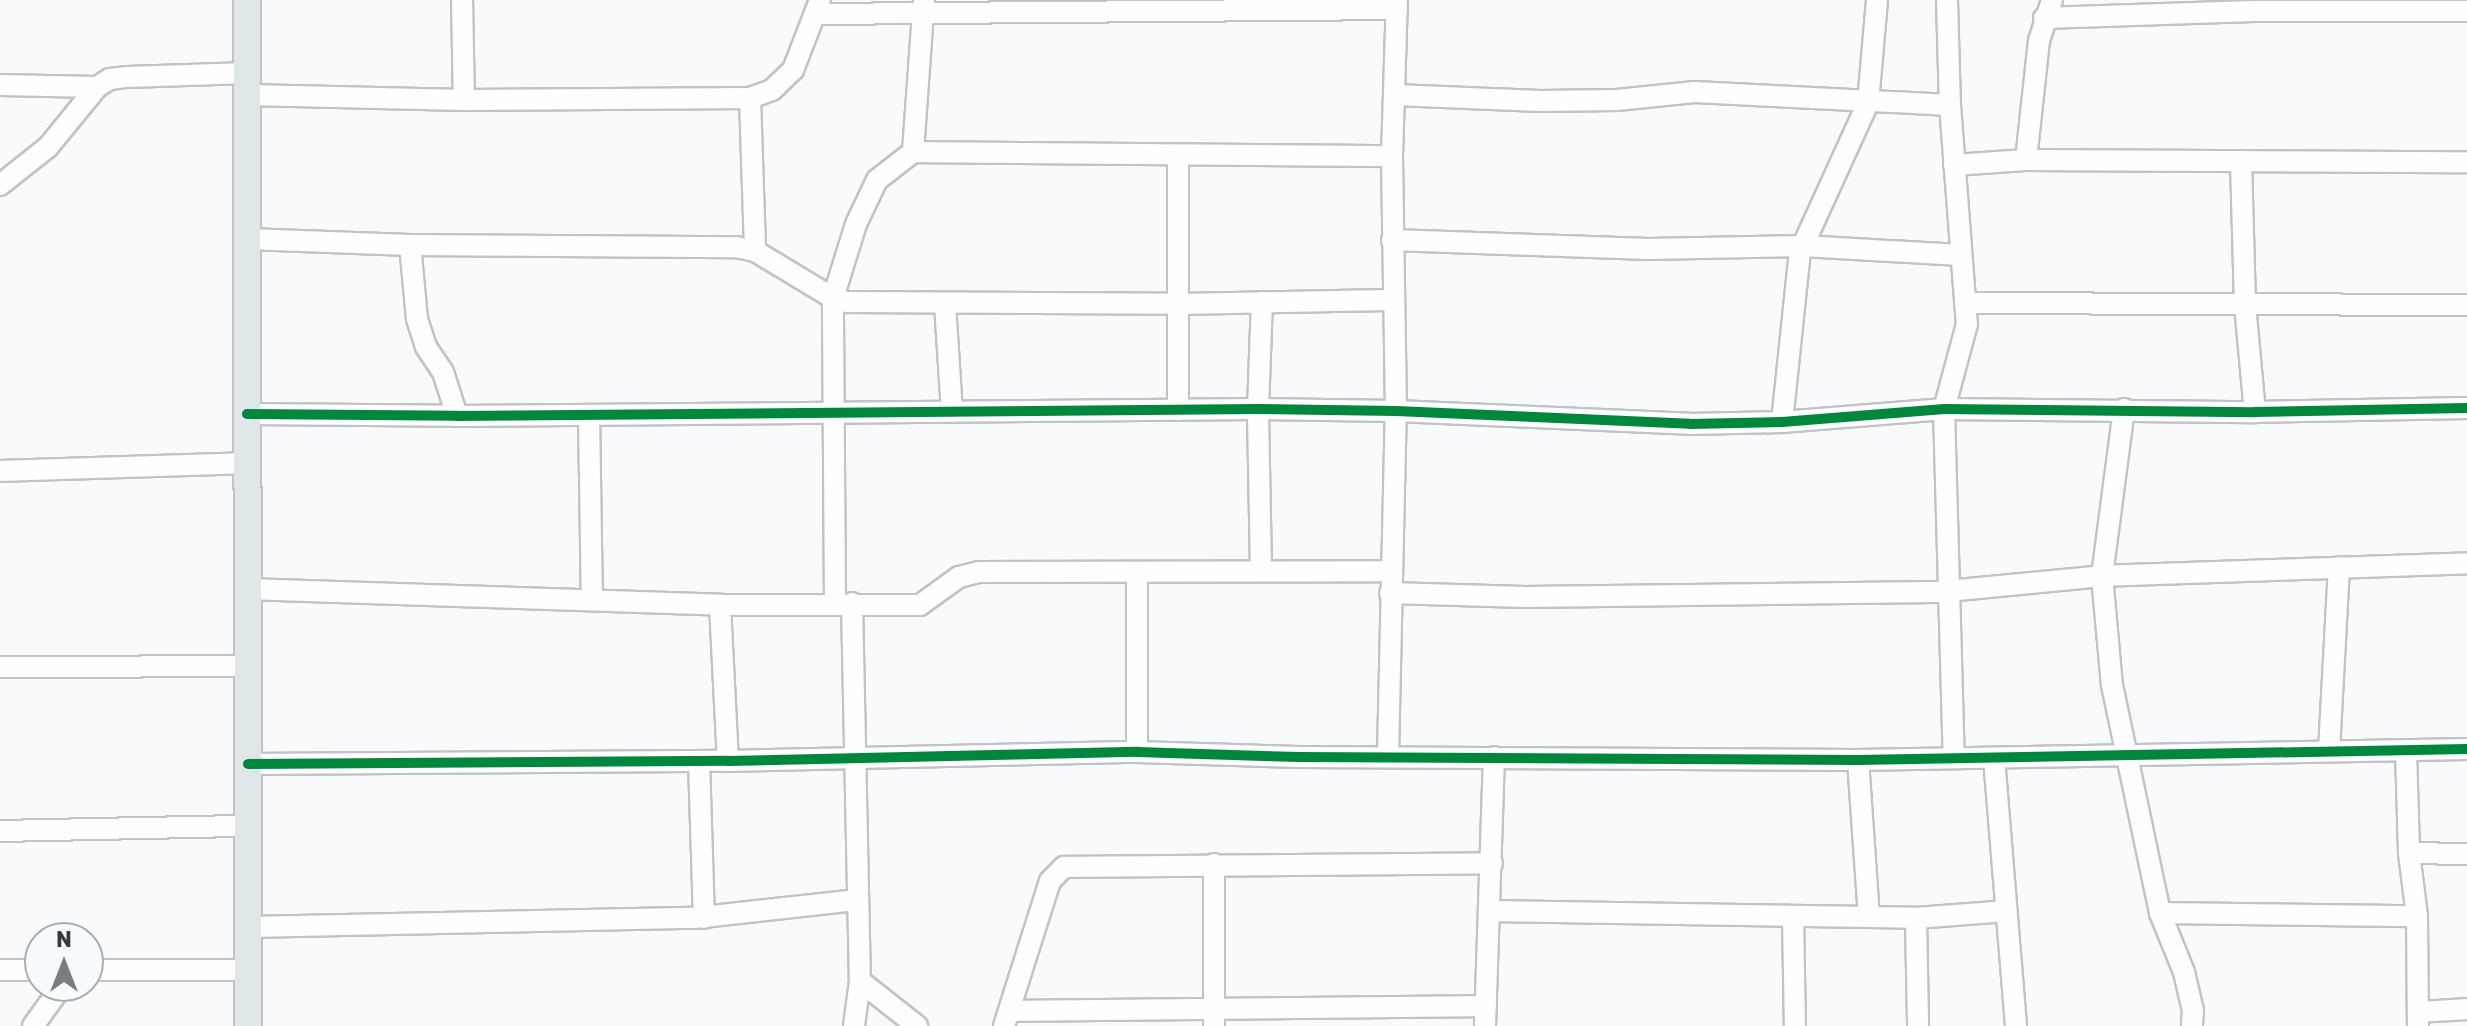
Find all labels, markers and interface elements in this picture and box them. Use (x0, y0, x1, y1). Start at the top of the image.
north arrow (24, 922, 104, 1002)
text: N (56, 926, 72, 953)

